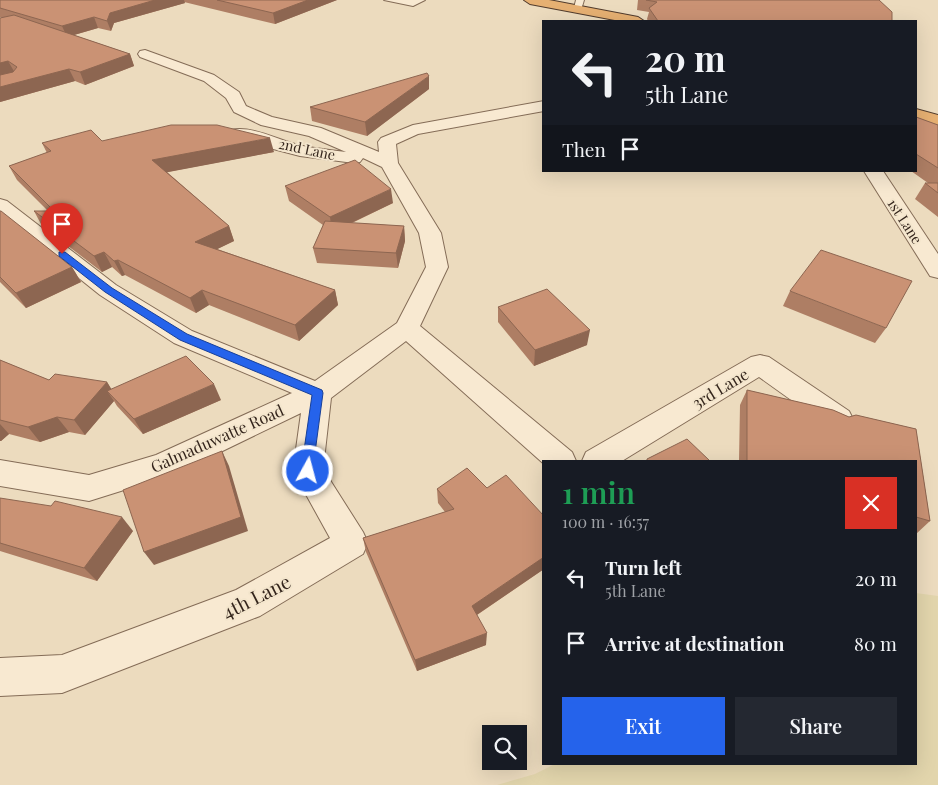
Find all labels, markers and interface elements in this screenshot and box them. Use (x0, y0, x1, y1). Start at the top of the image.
text: 20 m (645, 34, 726, 81)
icon: left (562, 40, 627, 105)
text: 5th Lane (645, 79, 729, 109)
street label: 2nd Lane (277, 134, 337, 164)
icon: arrive (616, 135, 644, 163)
text: Then (562, 136, 606, 162)
street label: 1st Lane (883, 195, 927, 247)
pin (41, 203, 83, 254)
icon: arrive (48, 210, 76, 238)
street label: 3rd Lane (688, 363, 752, 413)
street label: Galmaduwatte Road (147, 399, 287, 477)
position arrow (281, 444, 333, 496)
text: 1 min (562, 472, 635, 512)
button: close (845, 477, 897, 529)
text: 100 m · 16:57 (562, 511, 649, 532)
text: Turn left (605, 554, 682, 580)
icon: left (562, 564, 590, 592)
text: 20 m (855, 565, 897, 591)
street label: 4th Lane (217, 568, 295, 624)
text: 5th Lane (605, 580, 666, 601)
icon: arrive (562, 629, 590, 657)
text: Arrive at destination (605, 630, 785, 656)
text: 80 m (854, 630, 897, 656)
button: Exit (562, 697, 725, 755)
button: Share (735, 697, 897, 755)
map controls (482, 725, 527, 770)
button: search (482, 725, 527, 770)

